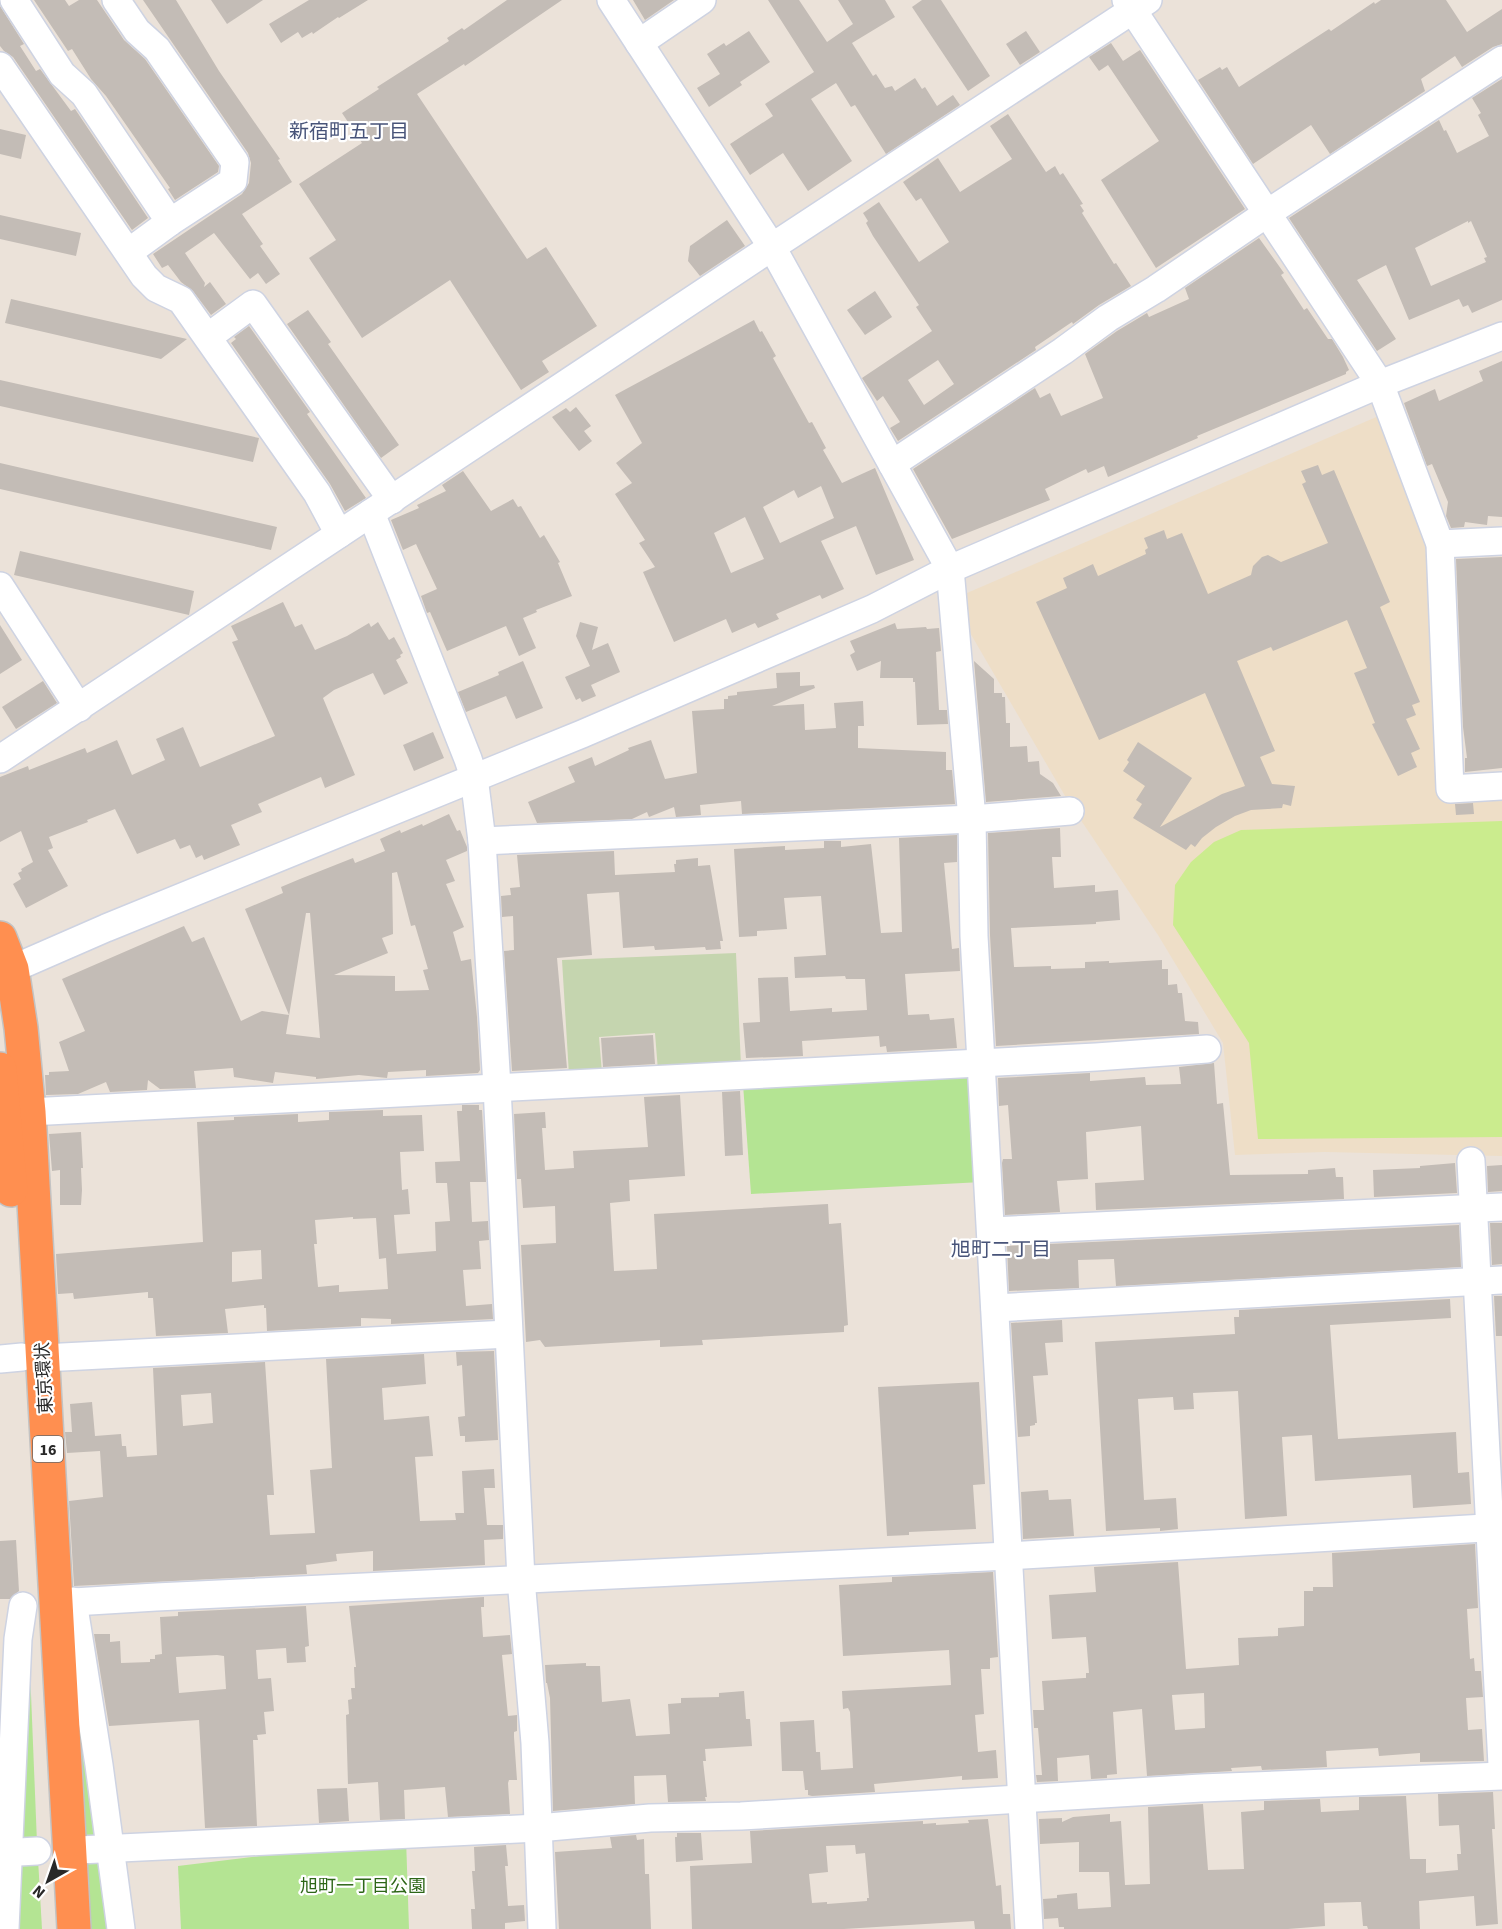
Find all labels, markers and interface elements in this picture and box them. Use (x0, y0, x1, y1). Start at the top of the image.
district label: 新宿町五丁目 (289, 118, 409, 146)
district label: 旭町二丁目 (951, 1236, 1051, 1264)
street label: 東京環状 (30, 1341, 59, 1415)
road number: 16 (33, 1436, 63, 1462)
north arrow (18, 1851, 78, 1911)
park label: 旭町一丁目公園 (300, 1874, 426, 1899)
text: N (28, 1880, 50, 1904)

